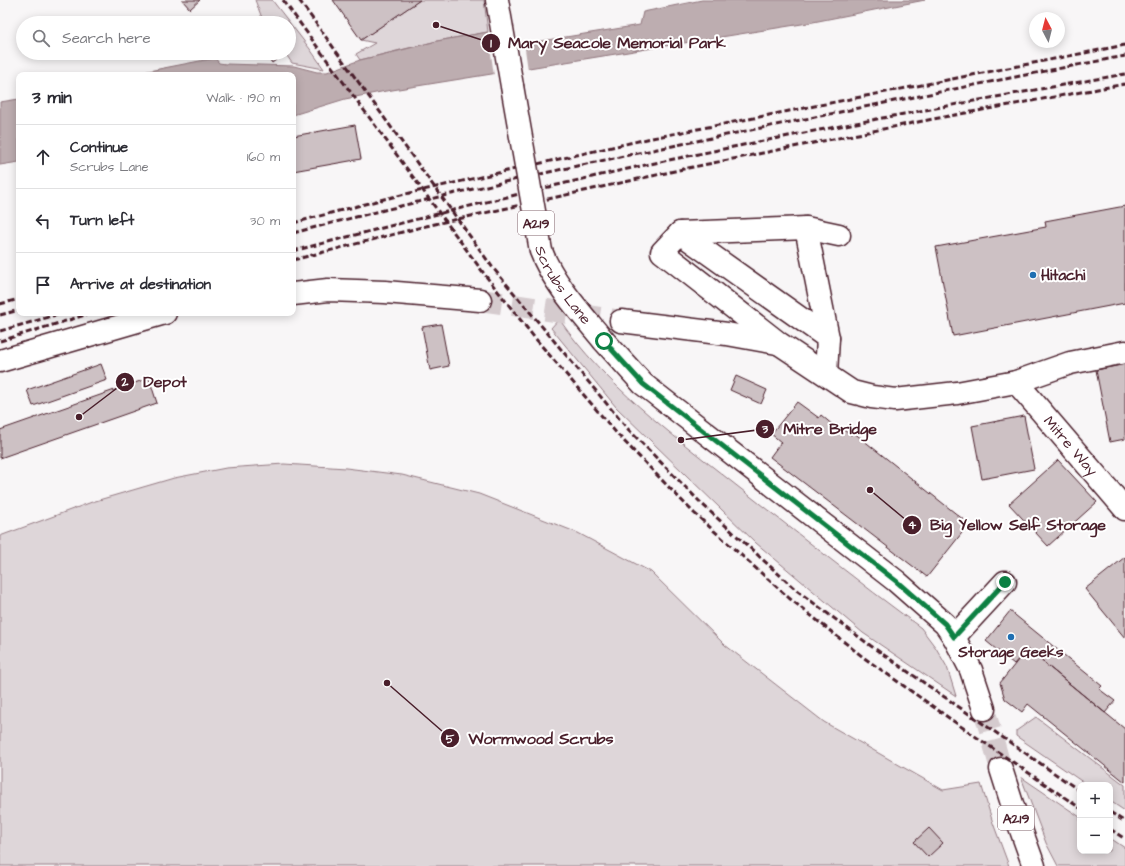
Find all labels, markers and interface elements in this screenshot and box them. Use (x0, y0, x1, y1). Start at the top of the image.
north arrow (1029, 12, 1065, 48)
search box (16, 16, 296, 60)
icon: search (30, 27, 52, 49)
text: Search here (62, 28, 151, 49)
callout: Mary Seacole Memorial Park (481, 29, 734, 57)
text: Mary Seacole Memorial Park (508, 32, 726, 55)
text: 1 (490, 35, 492, 52)
text: 3 min (32, 86, 72, 110)
text: Walk · 190 m (206, 89, 280, 107)
text: Continue (70, 137, 128, 158)
icon: ahead (32, 146, 54, 168)
text: 160 m (247, 148, 280, 166)
text: Scrubs Lane (70, 158, 149, 176)
icon: left (32, 210, 54, 232)
text: Turn left (70, 210, 134, 231)
road number: A219 (518, 211, 554, 235)
text: 30 m (250, 212, 280, 230)
street label: Scrubs Lane (529, 244, 596, 329)
place label: Hitachi (1041, 265, 1086, 286)
marker: Hitachi (1028, 270, 1038, 280)
icon: arrive (32, 274, 54, 296)
text: Arrive at destination (70, 274, 211, 295)
route start (595, 332, 613, 350)
callout: Depot (115, 368, 195, 396)
text: Depot (143, 371, 187, 393)
text: 2 (121, 374, 129, 391)
street label: Mitre Way (1039, 411, 1102, 481)
callout: Mitre Bridge (755, 415, 884, 443)
text: Mitre Bridge (783, 418, 877, 442)
text: 3 (761, 421, 769, 438)
callout: Big Yellow Self Storage (902, 511, 1114, 539)
text: Big Yellow Self Storage (930, 514, 1106, 538)
text: 4 (908, 517, 917, 534)
route end (996, 573, 1014, 591)
marker: Storage Geeks (1006, 632, 1016, 642)
place label: Storage Geeks (957, 642, 1064, 665)
callout: Wormwood Scrubs (440, 724, 622, 752)
text: Wormwood Scrubs (467, 728, 614, 750)
text: 5 (446, 731, 455, 748)
map controls (1077, 782, 1113, 854)
button: + (1077, 782, 1113, 818)
road number: A219 (998, 806, 1034, 830)
button: − (1077, 818, 1113, 854)

